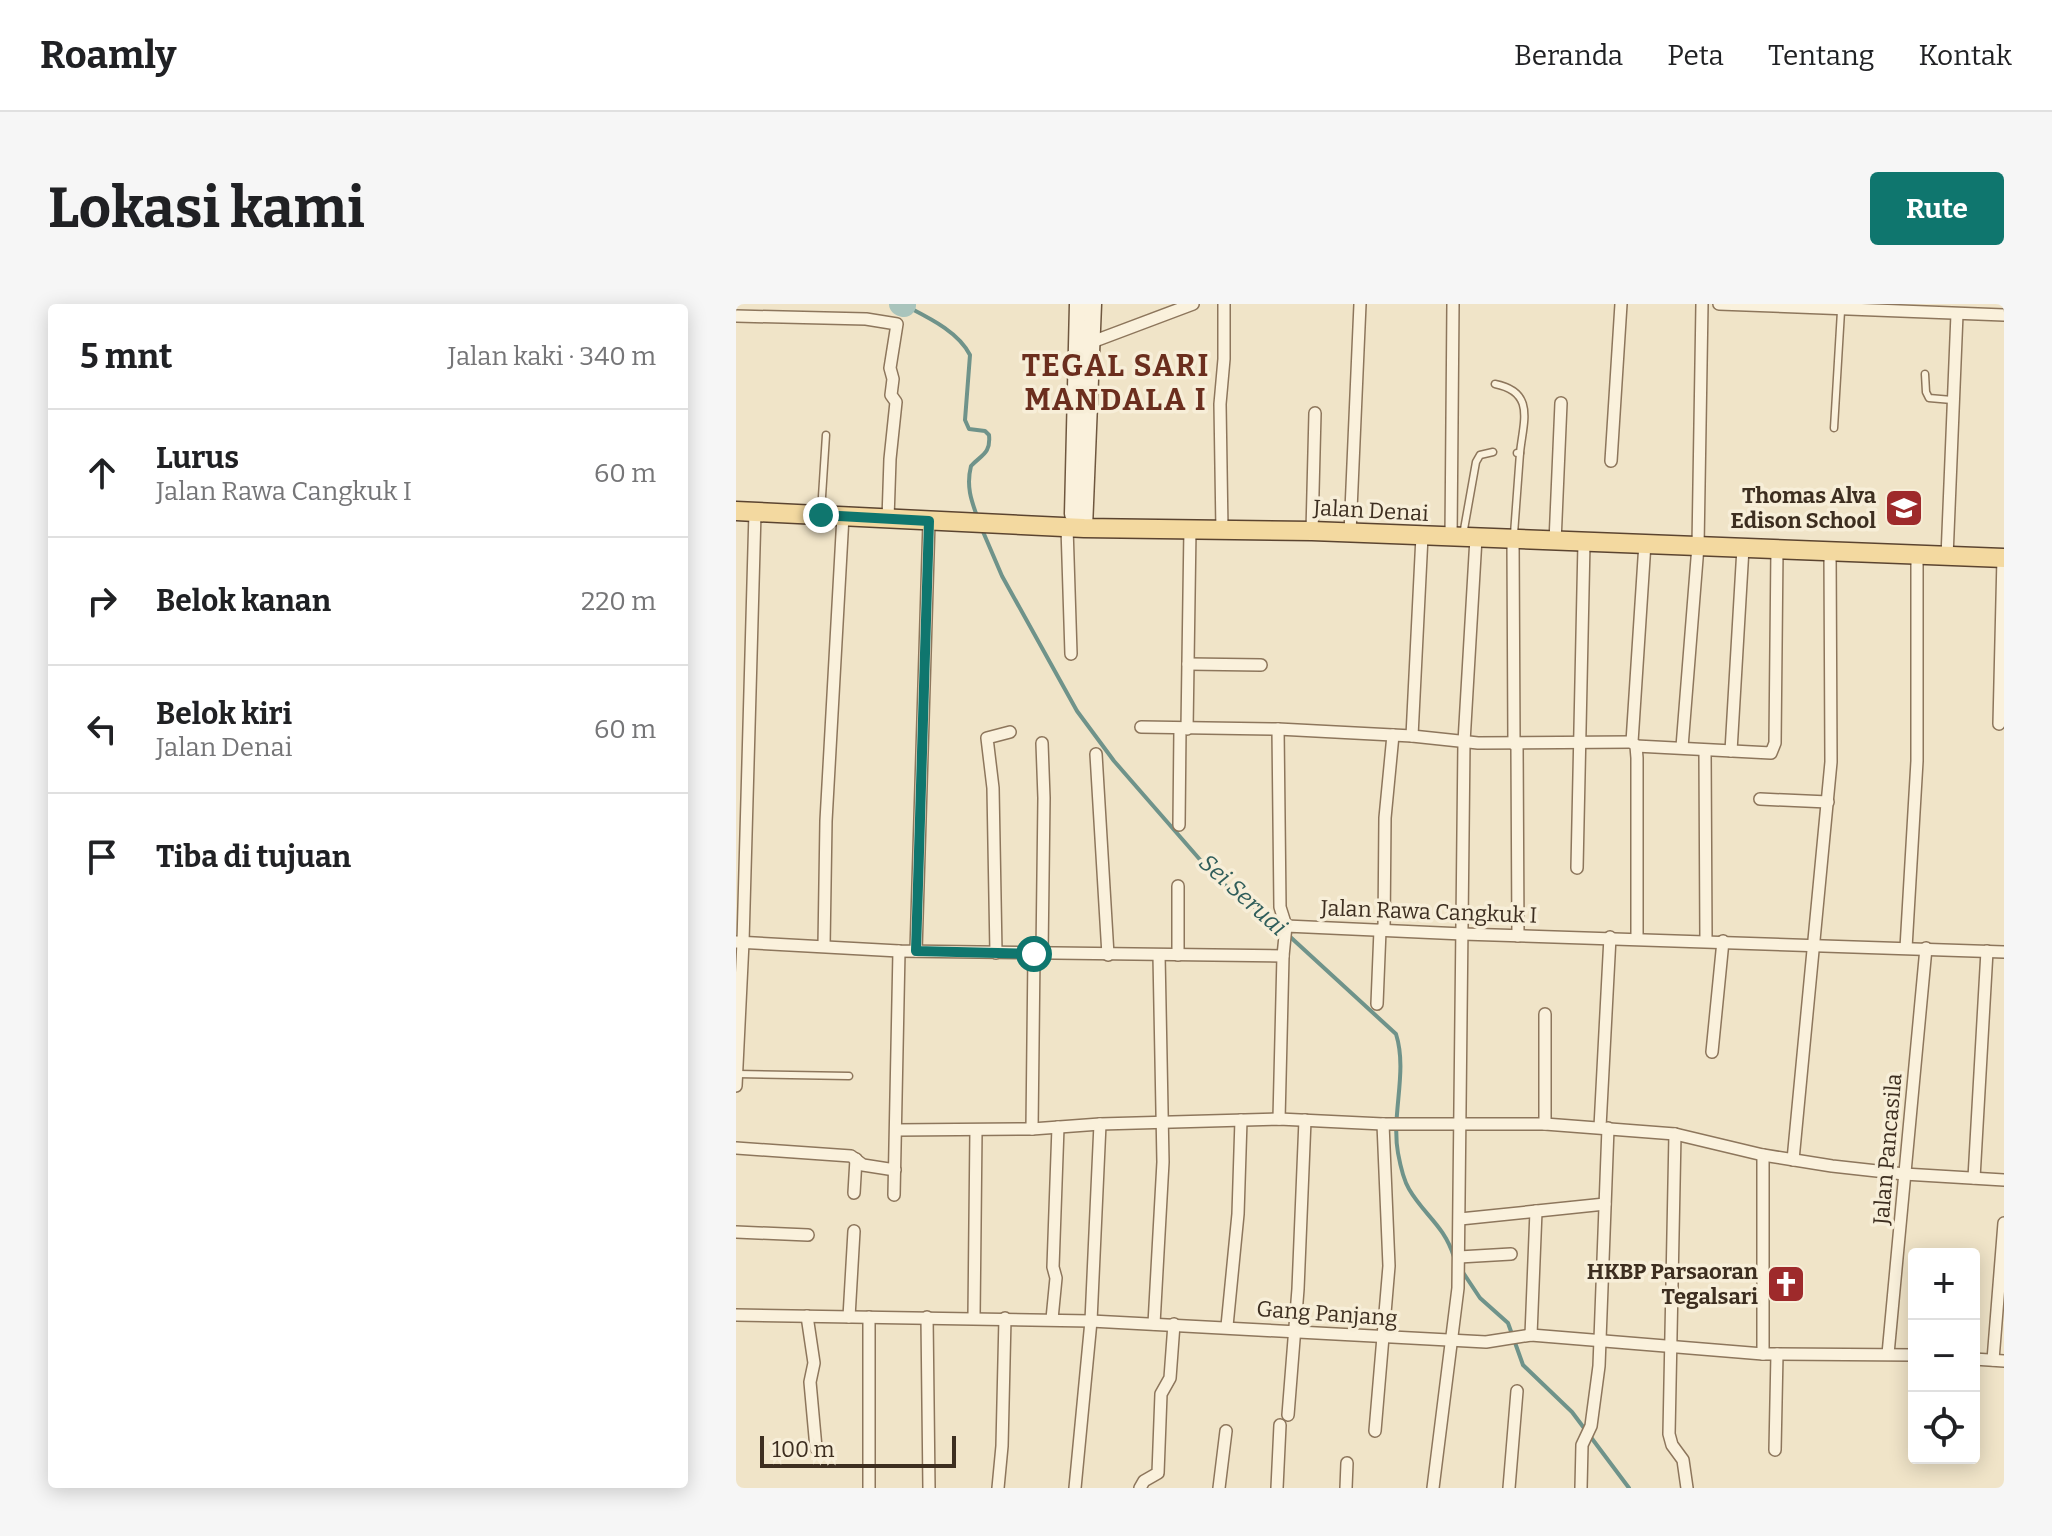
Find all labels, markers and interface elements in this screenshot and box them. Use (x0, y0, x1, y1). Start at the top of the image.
text: Roamly (40, 32, 176, 78)
text: Beranda (1514, 39, 1623, 72)
text: Peta (1667, 39, 1724, 72)
text: Tentang (1768, 39, 1874, 72)
text: Kontak (1918, 39, 2012, 72)
button: Rute (1870, 172, 2004, 245)
text: Lokasi kami (48, 175, 365, 242)
text: 5 mnt (80, 336, 172, 377)
text: Jalan kaki · 340 m (448, 341, 656, 372)
district label: TEGAL SARI MANDALA I (1022, 348, 1210, 418)
text: Lurus (156, 440, 239, 476)
icon: ahead (80, 451, 124, 495)
text: 60 m (594, 458, 656, 489)
text: Jalan Rawa Cangkuk I (156, 476, 412, 507)
place label: Thomas Alva Edison School (1731, 482, 1877, 534)
school or university icon: Thomas Alva Edison School (1883, 487, 1925, 529)
street label: Jalan Denai (1312, 494, 1430, 527)
route end (803, 497, 839, 533)
icon: right (80, 579, 124, 623)
text: Belok kanan (156, 583, 331, 619)
text: 220 m (581, 586, 656, 617)
text: Belok kiri (156, 696, 292, 732)
icon: left (80, 707, 124, 751)
text: 60 m (594, 714, 656, 745)
text: Jalan Denai (156, 732, 292, 763)
icon: arrive (80, 835, 124, 879)
text: Tiba di tujuan (156, 839, 351, 875)
water label: Sei Seruai (1194, 848, 1293, 942)
street label: Jalan Rawa Cangkuk I (1319, 894, 1538, 929)
route start (1016, 936, 1052, 972)
street label: Jalan Pancasila (1867, 1072, 1908, 1227)
map controls (1908, 1248, 1980, 1464)
button: + (1908, 1248, 1980, 1320)
place label: HKBP Parsaoran Tegalsari (1587, 1258, 1758, 1310)
church icon: HKBP Parsaoran Tegalsari (1765, 1263, 1807, 1305)
street label: Gang Panjang (1256, 1295, 1398, 1332)
button: − (1908, 1320, 1980, 1392)
button: locate (1908, 1392, 1980, 1464)
scale bar (760, 1432, 956, 1468)
text: 100 m (772, 1436, 835, 1463)

